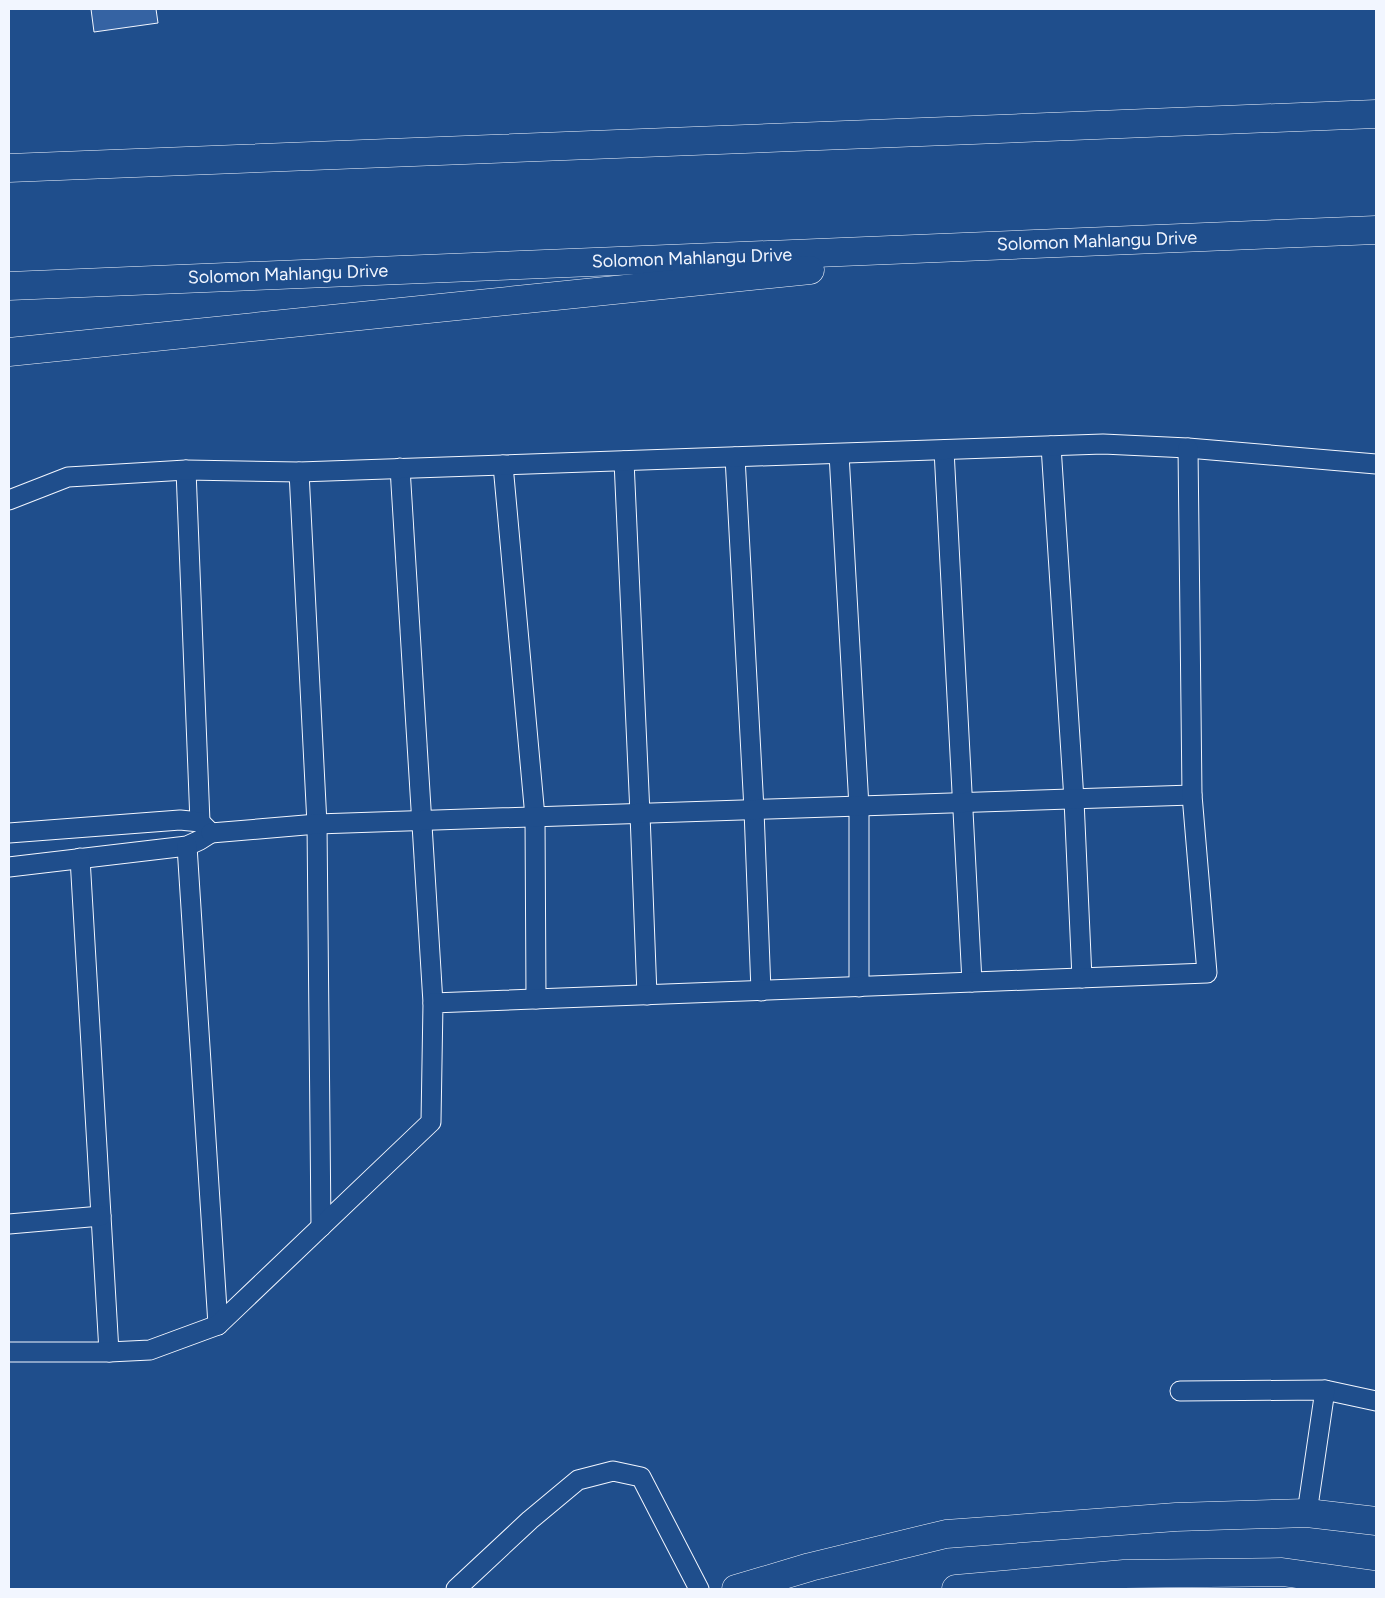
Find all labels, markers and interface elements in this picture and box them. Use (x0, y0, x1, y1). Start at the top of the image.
street label: Solomon Mahlangu Drive (996, 227, 1198, 255)
street label: Solomon Mahlangu Drive (591, 244, 793, 272)
street label: Solomon Mahlangu Drive (187, 260, 389, 288)

